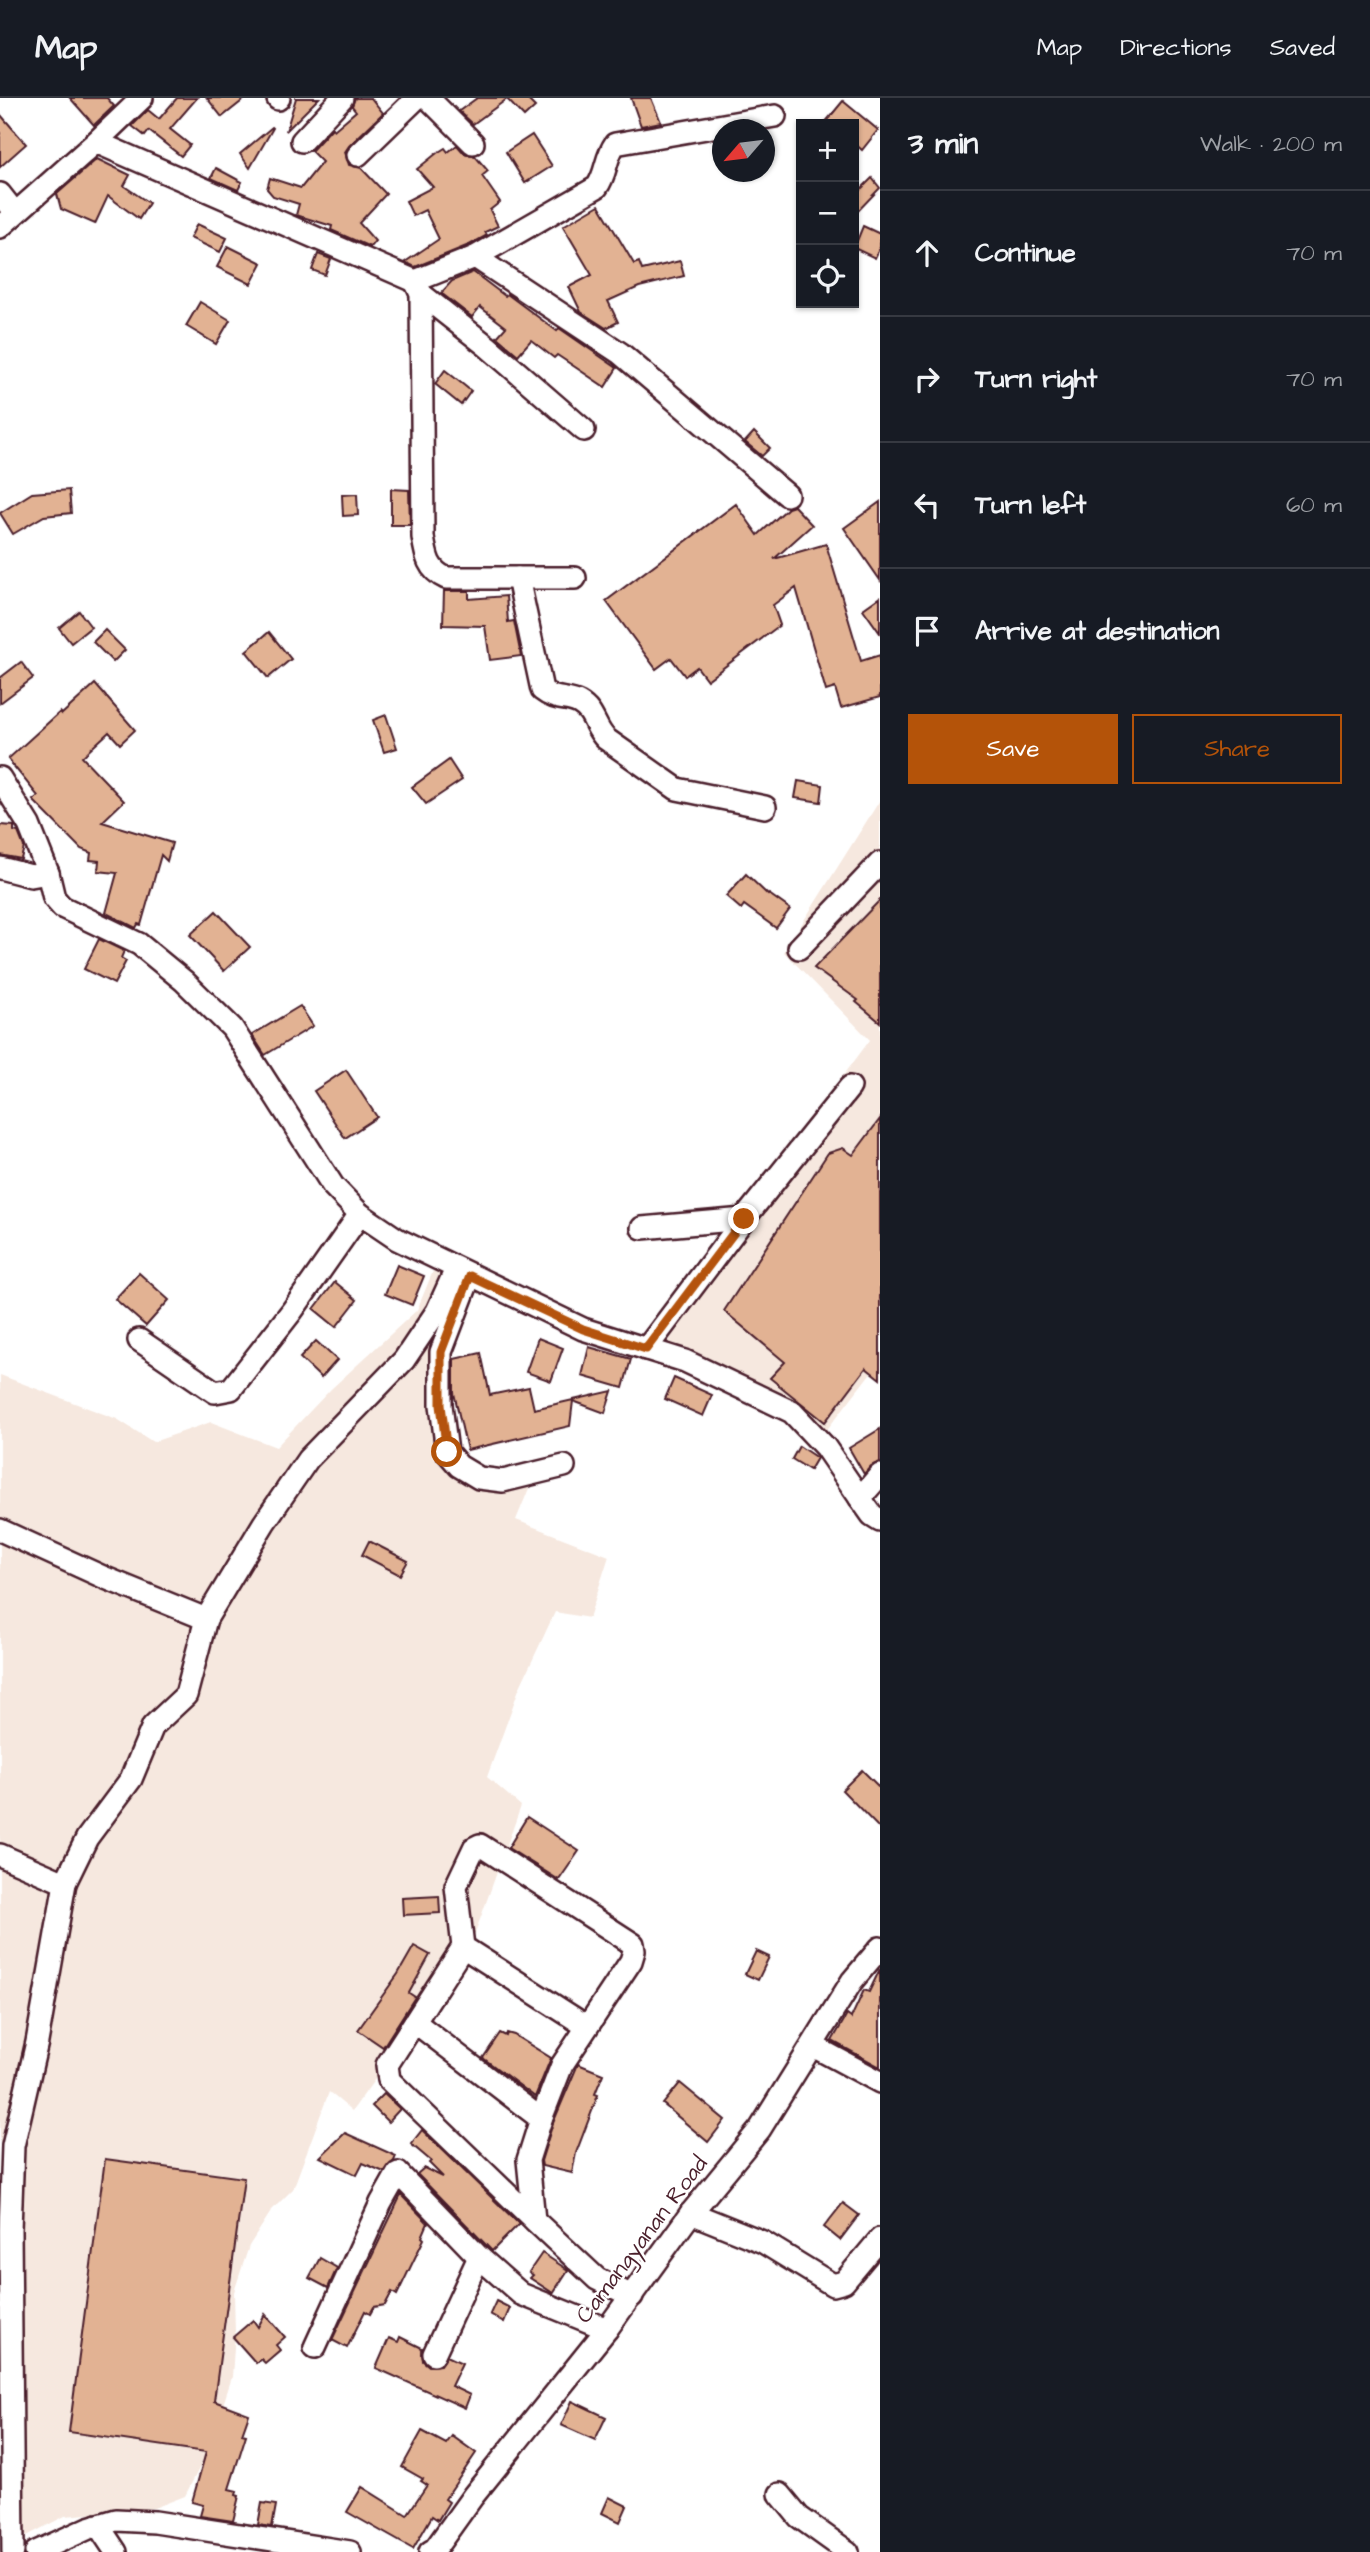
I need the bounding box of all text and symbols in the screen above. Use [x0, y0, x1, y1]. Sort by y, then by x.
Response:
text: Map [35, 25, 97, 71]
text: Map [1037, 31, 1082, 65]
text: Directions [1120, 31, 1232, 65]
text: Saved [1270, 31, 1335, 65]
north arrow [712, 119, 775, 182]
map controls [796, 119, 859, 308]
button: + [796, 119, 859, 182]
text: 3 min [908, 123, 978, 165]
text: Walk · 200 m [1200, 128, 1342, 160]
button: − [796, 182, 859, 245]
icon: ahead [908, 234, 946, 272]
text: Continue [975, 235, 1076, 271]
text: 70 m [1286, 237, 1342, 269]
button: locate [796, 245, 859, 308]
icon: right [908, 360, 946, 398]
text: Turn right [975, 361, 1097, 397]
text: 70 m [1286, 363, 1342, 395]
icon: left [908, 486, 946, 524]
text: Turn left [975, 487, 1086, 523]
text: 60 m [1286, 489, 1342, 521]
icon: arrive [908, 612, 946, 650]
text: Arrive at destination [975, 613, 1220, 649]
button: Save [908, 714, 1118, 784]
button: Share [1132, 714, 1342, 784]
route end [728, 1203, 759, 1234]
route start [431, 1436, 462, 1467]
street label: Camangyanan Road [568, 2149, 716, 2331]

